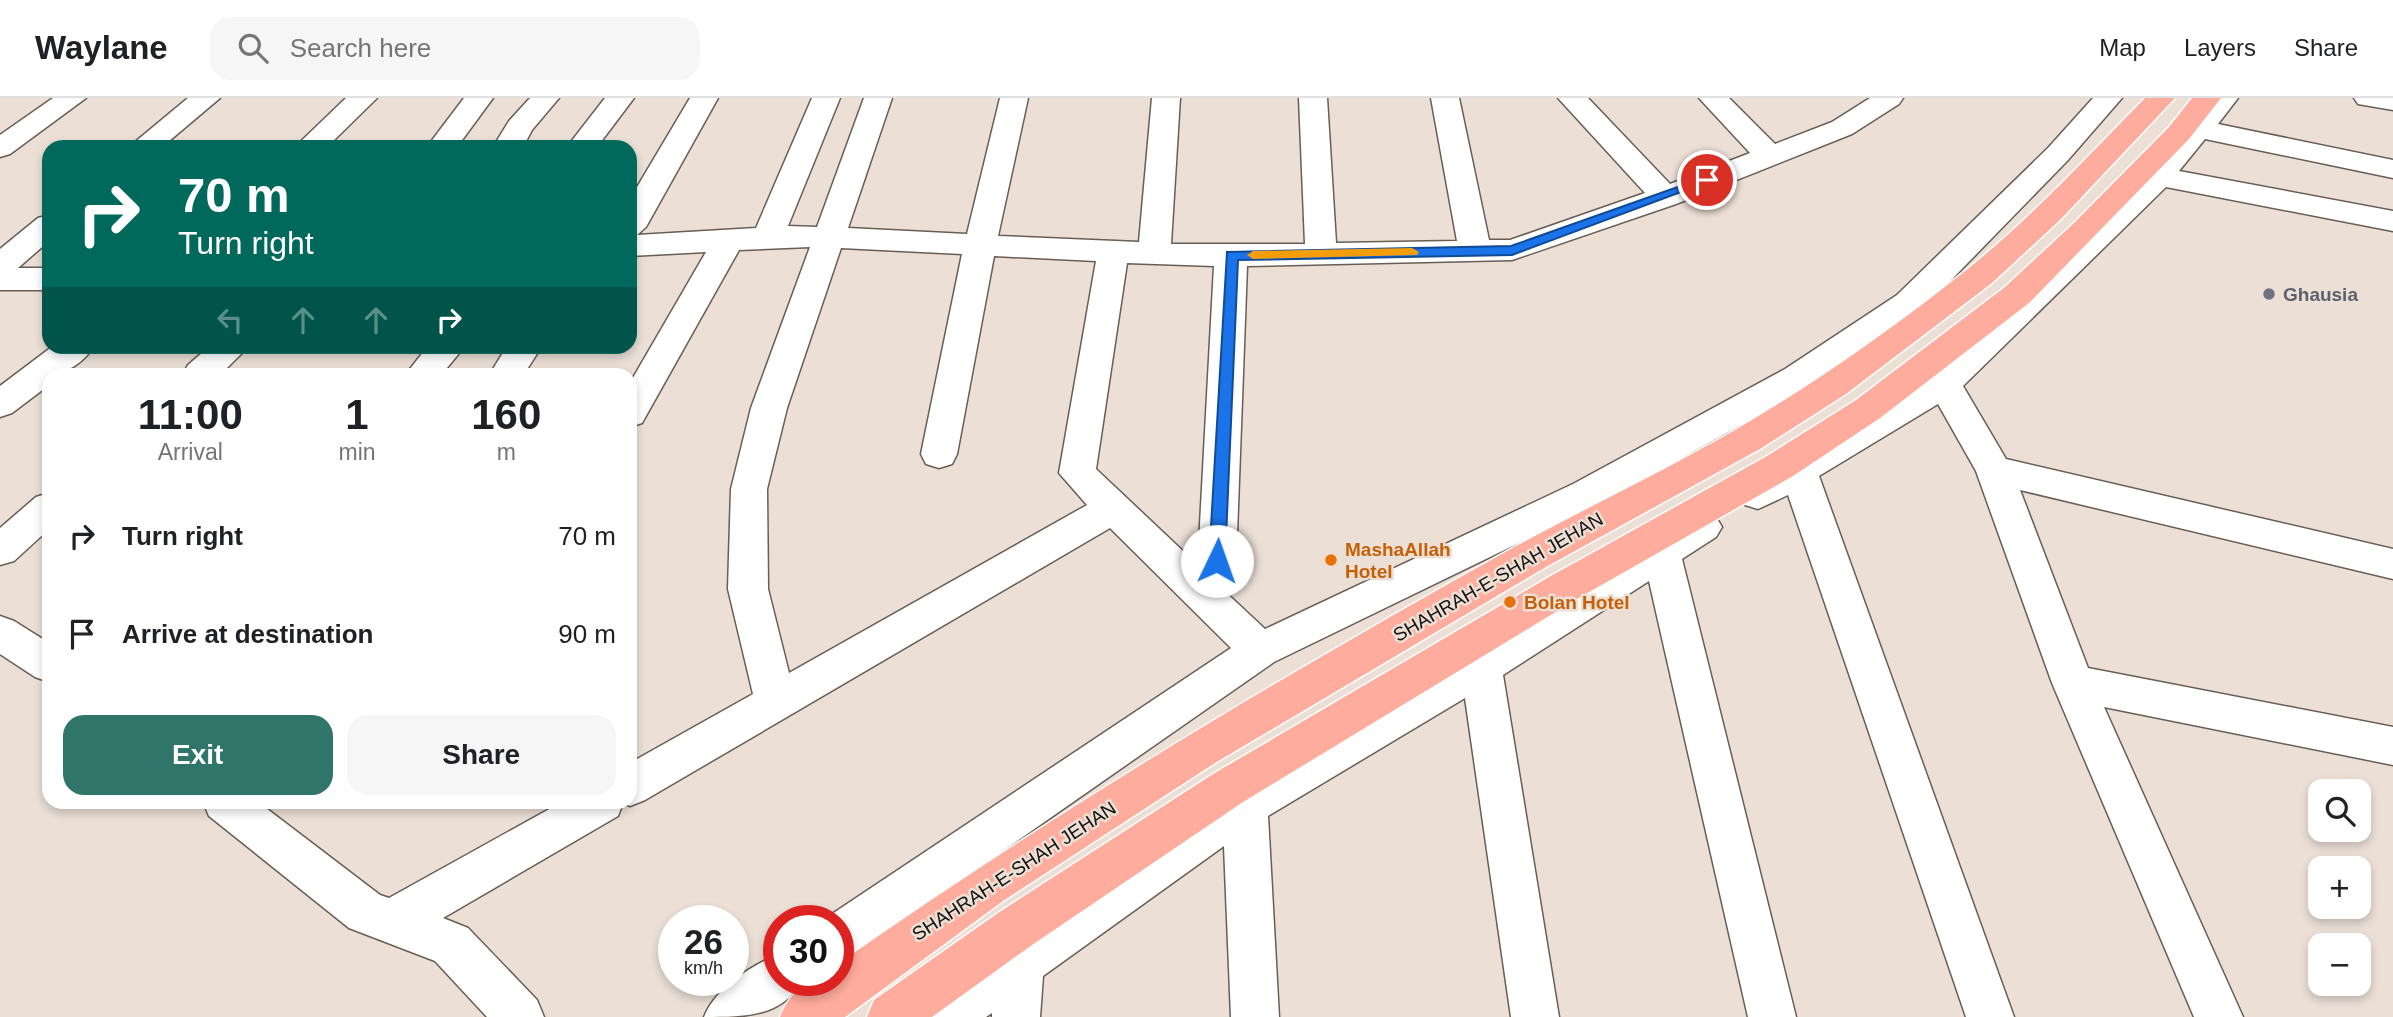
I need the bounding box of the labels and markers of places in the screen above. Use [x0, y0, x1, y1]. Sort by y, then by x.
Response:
pin [1677, 150, 1737, 210]
place label: Ghausia [2283, 284, 2358, 305]
marker: Ghausia [2261, 286, 2277, 302]
place label: MashaAllah Hotel [1345, 539, 1451, 582]
marker: MashaAllah Hotel [1323, 552, 1339, 568]
place label: Bolan Hotel [1524, 592, 1630, 613]
marker: Bolan Hotel [1502, 594, 1518, 610]

